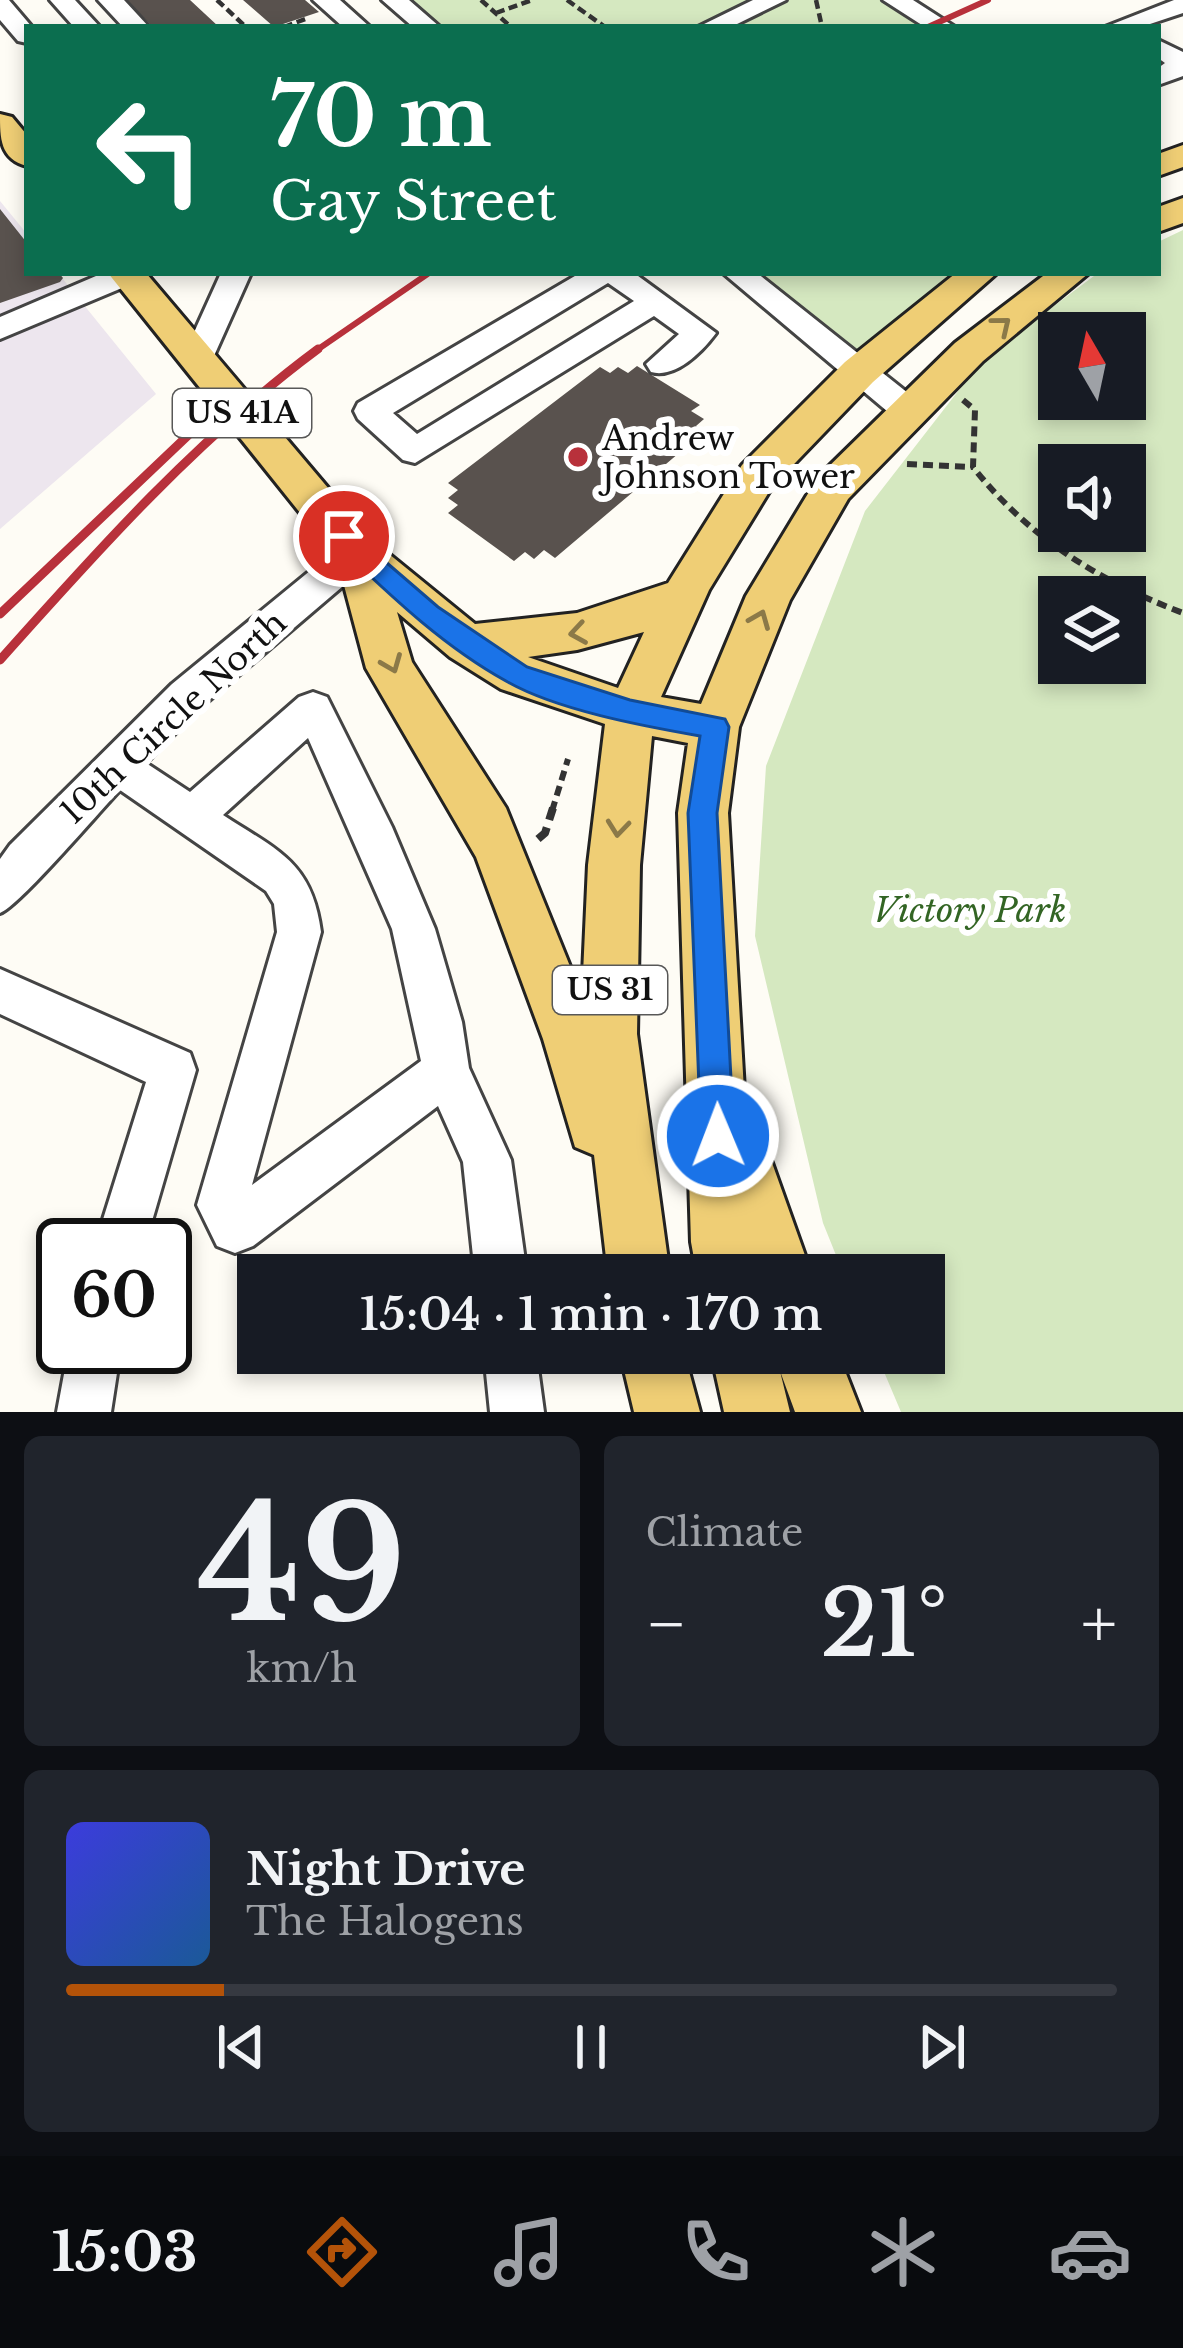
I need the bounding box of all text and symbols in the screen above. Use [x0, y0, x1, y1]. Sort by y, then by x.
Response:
text: 70 m [270, 65, 492, 169]
icon: left [72, 72, 228, 228]
text: Gay Street [270, 168, 557, 235]
north arrow [1038, 312, 1146, 420]
map controls [1038, 312, 1146, 684]
one-way arrow [989, 318, 1011, 339]
road number: US 41A [173, 389, 311, 437]
place label: Andrew Johnson Tower [598, 418, 855, 497]
marker: Andrew Johnson Tower [565, 444, 591, 470]
button: sound [1038, 444, 1146, 552]
pin [293, 485, 395, 587]
icon: arrive [311, 503, 377, 569]
button: layers [1038, 576, 1146, 684]
street label: 10th Circle North [52, 602, 295, 833]
one-way arrow [746, 609, 770, 630]
one-way arrow [568, 619, 588, 644]
one-way arrow [378, 652, 402, 673]
one-way arrow [606, 819, 631, 838]
park label: Victory Park [874, 890, 1066, 931]
road number: US 31 [553, 966, 667, 1014]
position arrow [655, 1073, 781, 1199]
speed limit sign: 60 [36, 1218, 192, 1374]
text: 15:04 · 1 min · 170 m [360, 1286, 822, 1342]
text: 49 [197, 1469, 406, 1662]
text: Climate [646, 1508, 803, 1557]
text: 21° [820, 1569, 948, 1680]
text: − [646, 1583, 687, 1665]
text: + [1081, 1583, 1117, 1665]
text: km/h [246, 1644, 357, 1693]
text: Night Drive [246, 1841, 526, 1897]
text: The Halogens [246, 1897, 524, 1946]
icon: previous [208, 2014, 274, 2080]
icon: pause [558, 2014, 624, 2080]
icon: next [909, 2014, 975, 2080]
icon: directions [300, 2210, 384, 2294]
icon: music [487, 2210, 571, 2294]
icon: phone [674, 2210, 758, 2294]
icon: climate [861, 2210, 945, 2294]
icon: car [1048, 2210, 1132, 2294]
text: 15:03 [51, 2219, 198, 2286]

